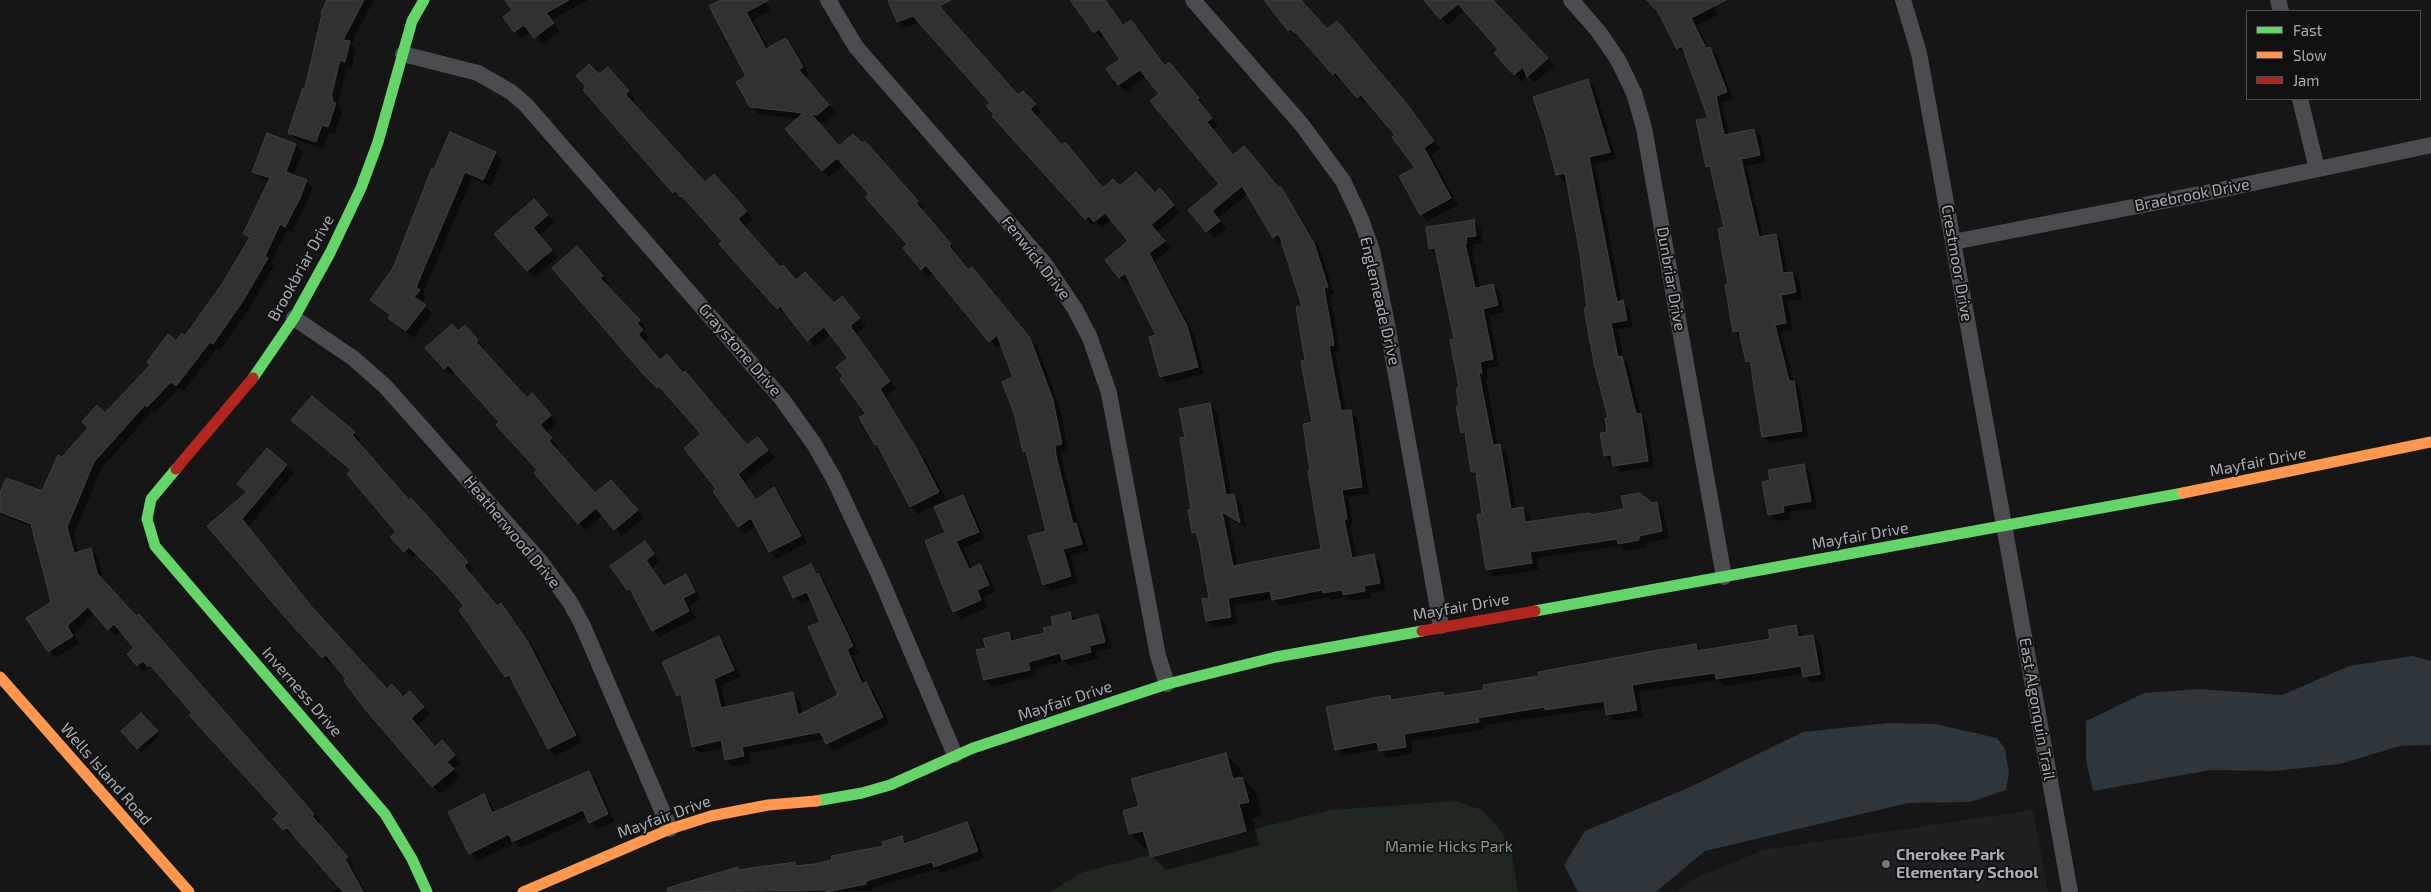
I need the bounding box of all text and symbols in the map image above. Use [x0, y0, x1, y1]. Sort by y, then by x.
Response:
legend [2246, 10, 2421, 100]
text: Fast [2293, 21, 2322, 39]
text: Slow [2293, 46, 2327, 64]
text: Jam [2293, 71, 2319, 89]
street label: Braebrook Drive [2133, 174, 2251, 216]
street label: Crestmoor Drive [1937, 203, 1977, 323]
street label: Brookbriar Drive [264, 211, 338, 325]
street label: Fenwick Drive [997, 212, 1075, 304]
street label: Dunbriar Drive [1652, 225, 1690, 333]
street label: Englemeade Drive [1356, 235, 1404, 367]
street label: Graystone Drive [695, 300, 785, 400]
street label: Mayfair Drive [2208, 443, 2308, 481]
street label: Heatherwood Drive [459, 472, 565, 592]
street label: Mayfair Drive [1810, 518, 1910, 554]
street label: Mayfair Drive [1411, 589, 1511, 625]
street label: East Algonquin Trail [2015, 636, 2059, 782]
street label: Inverness Drive [258, 643, 346, 741]
street label: Mayfair Drive [1015, 677, 1115, 725]
street label: Wells Island Road [56, 719, 156, 829]
street label: Mayfair Drive [615, 791, 713, 843]
park label: Mamie Hicks Park [1385, 837, 1513, 857]
place label: Cherokee Park Elementary School [1896, 845, 2039, 883]
marker: Cherokee Park Elementary School [1880, 858, 1892, 870]

